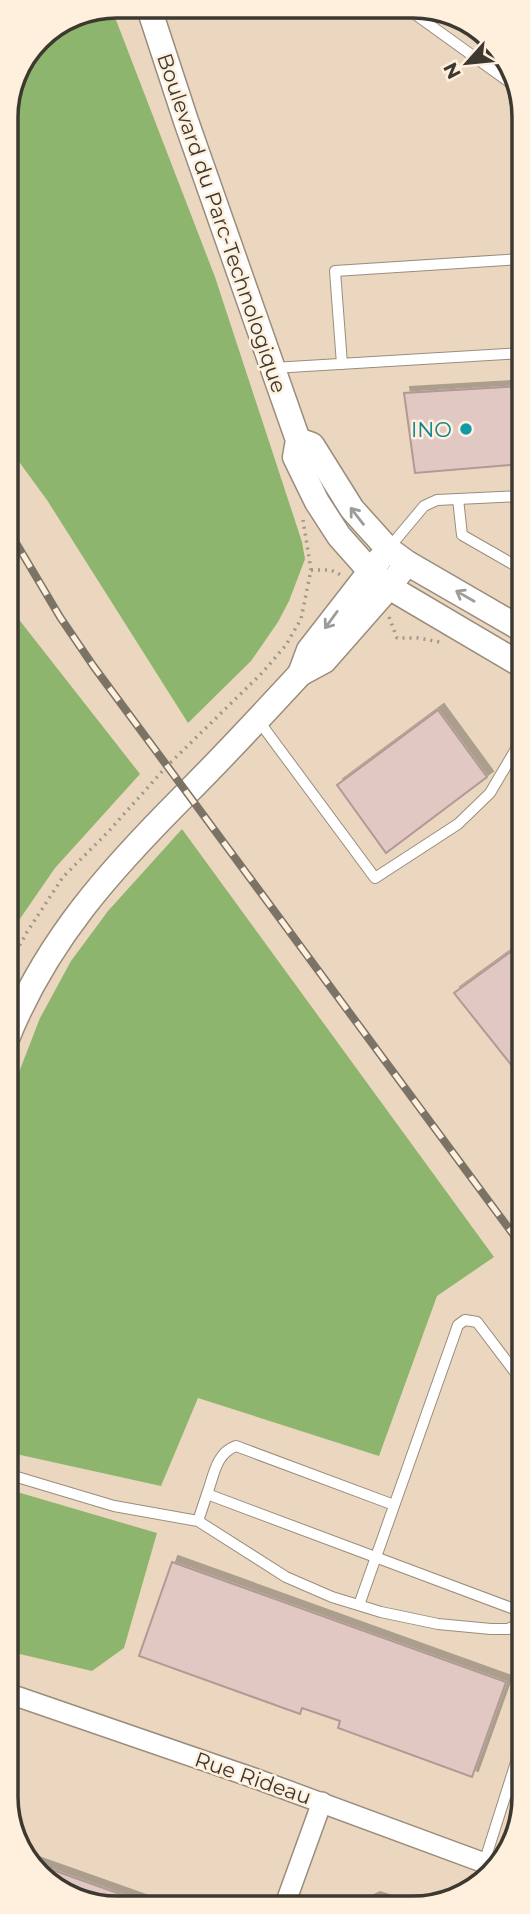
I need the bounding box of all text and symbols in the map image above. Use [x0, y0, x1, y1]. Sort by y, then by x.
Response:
north arrow [432, 28, 502, 98]
street label: Boulevard du Parc-Technologique [152, 50, 292, 396]
text: N [439, 58, 466, 83]
place label: INO [411, 417, 452, 442]
marker: INO [458, 421, 474, 437]
one-way arrow [350, 507, 365, 525]
one-way arrow [455, 589, 475, 603]
one-way arrow [324, 610, 339, 629]
street label: Rue Rideau [192, 1746, 314, 1810]

